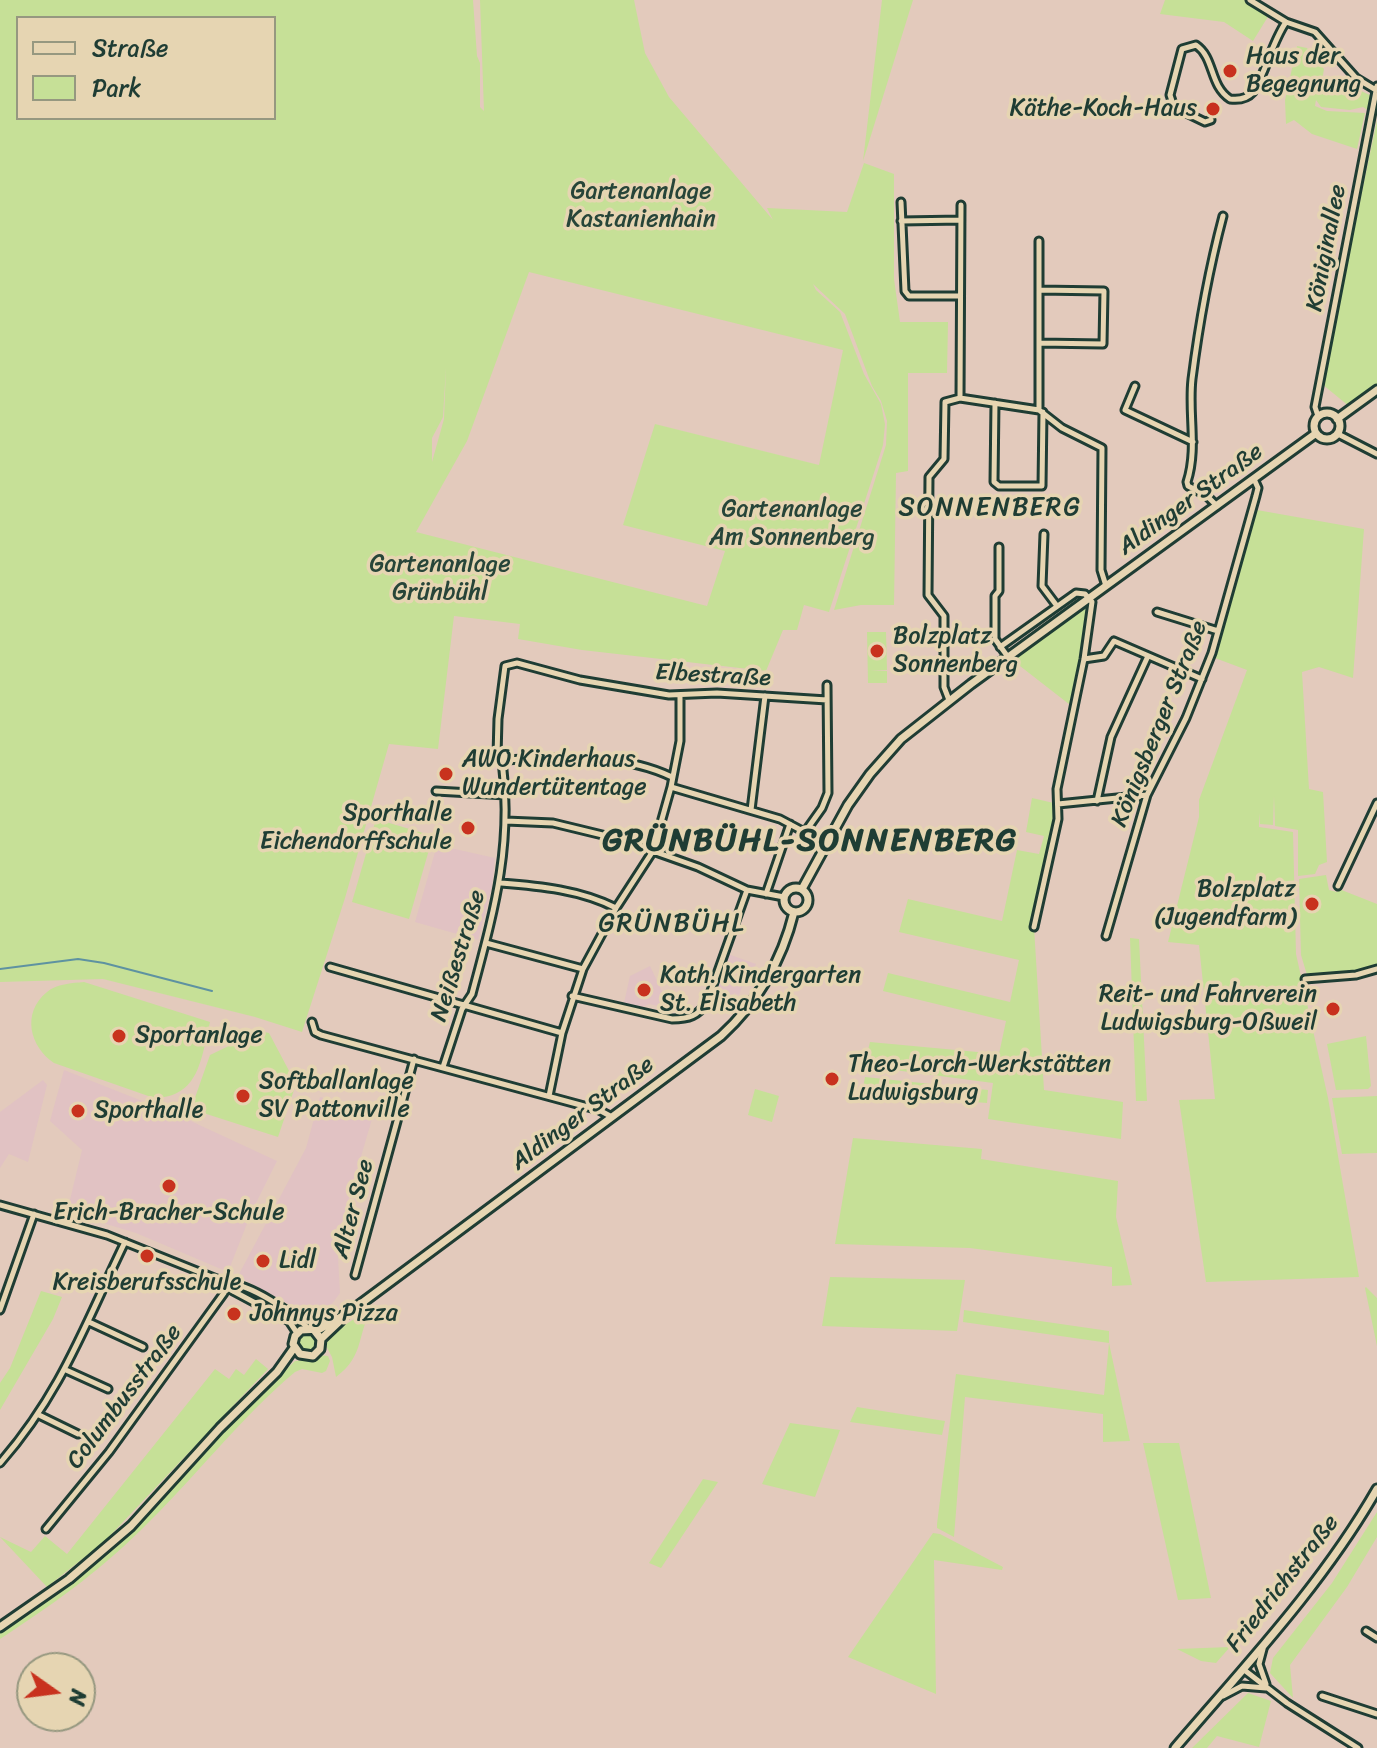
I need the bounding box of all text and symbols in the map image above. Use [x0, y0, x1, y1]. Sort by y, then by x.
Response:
legend [16, 16, 276, 120]
text: Straße [92, 27, 168, 69]
place label: Haus der Begegnung [1246, 43, 1361, 99]
marker: Haus der Begegnung [1221, 62, 1239, 80]
text: Park [92, 67, 141, 109]
place label: Käthe-Koch-Haus [1010, 95, 1197, 123]
marker: Käthe-Koch-Haus [1204, 100, 1222, 118]
park label: Gartenanlage Kastanienhain [566, 178, 716, 234]
street label: Königinallee [1301, 182, 1353, 314]
street label: Aldinger Straße [1113, 438, 1269, 562]
district label: SONNENBERG [898, 492, 1082, 524]
park label: Gartenanlage Am Sonnenberg [709, 496, 875, 552]
park label: Gartenanlage Grünbühl [369, 551, 511, 607]
street label: Königsberger Straße [1105, 617, 1215, 831]
place label: Bolzplatz Sonnenberg [893, 623, 1018, 679]
marker: Bolzplatz Sonnenberg [868, 642, 886, 660]
street label: Elbestraße [654, 659, 772, 693]
place label: AWO Kinderhaus Wundertütentage [462, 746, 647, 802]
marker: AWO Kinderhaus Wundertütentage [437, 765, 455, 783]
place label: Sporthalle Eichendorffschule [260, 800, 452, 856]
marker: Sporthalle Eichendorffschule [459, 819, 477, 837]
district label: GRÜNBÜHL-SONNENBERG [601, 823, 1019, 861]
place label: Bolzplatz (Jugendfarm) [1154, 876, 1296, 932]
street label: Neißestraße [425, 887, 493, 1025]
marker: Bolzplatz (Jugendfarm) [1303, 895, 1321, 913]
district label: GRÜNBÜHL [598, 908, 746, 940]
place label: Kath. Kindergarten St. Elisabeth [660, 962, 861, 1018]
marker: Kath. Kindergarten St. Elisabeth [635, 981, 653, 999]
place label: Reit- und Fahrverein Ludwigsburg-Oßweil [1099, 981, 1317, 1037]
marker: Reit- und Fahrverein Ludwigsburg-Oßweil [1324, 1000, 1342, 1018]
place label: Sportanlage [135, 1022, 263, 1050]
marker: Sportanlage [110, 1027, 128, 1045]
street label: Aldinger Straße [506, 1051, 660, 1177]
place label: Theo-Lorch-Werkstätten Ludwigsburg [848, 1051, 1111, 1107]
place label: Softballanlage SV Pattonville [259, 1068, 414, 1124]
marker: Theo-Lorch-Werkstätten Ludwigsburg [823, 1070, 841, 1088]
marker: Softballanlage SV Pattonville [234, 1087, 252, 1105]
place label: Sporthalle [94, 1097, 203, 1125]
marker: Sporthalle [69, 1102, 87, 1120]
street label: Alter See [327, 1156, 381, 1262]
marker: Erich-Bracher-Schule [160, 1177, 178, 1195]
place label: Erich-Bracher-Schule [53, 1199, 285, 1227]
marker: Kreisberufsschule [138, 1247, 156, 1265]
place label: Lidl [279, 1247, 316, 1275]
marker: Lidl [254, 1252, 272, 1270]
place label: Kreisberufsschule [53, 1269, 241, 1297]
place label: Johnnys Pizza [250, 1300, 398, 1328]
marker: Johnnys Pizza [225, 1305, 243, 1323]
street label: Columbusstraße [61, 1319, 189, 1475]
street label: Friedrichstraße [1220, 1509, 1346, 1659]
north arrow [16, 1652, 96, 1732]
text: N [57, 1685, 99, 1710]

